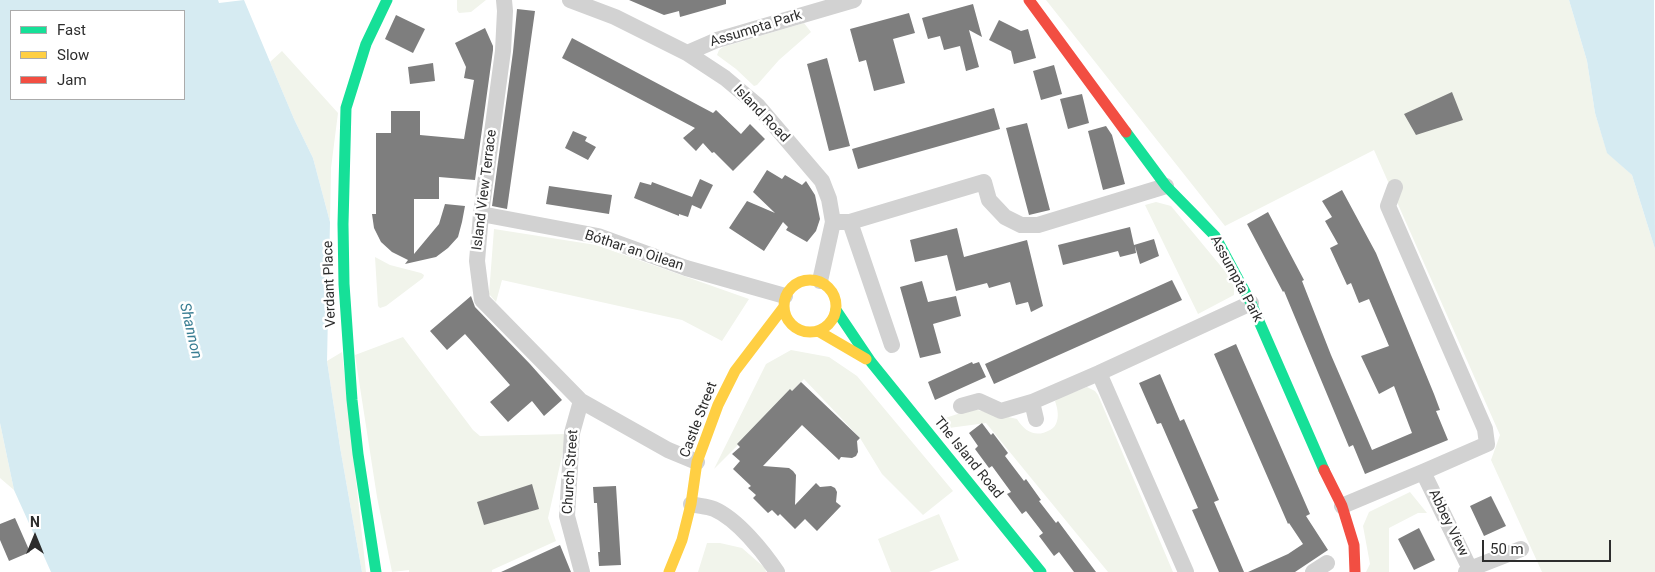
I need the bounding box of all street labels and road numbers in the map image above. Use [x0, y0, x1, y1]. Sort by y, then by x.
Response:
street label: Assumpta Park [708, 7, 804, 51]
street label: Island Road [730, 82, 792, 146]
street label: Island View Terrace [469, 129, 501, 251]
street label: Bóthar an Oilean [582, 227, 686, 275]
street label: Assumpta Park [1206, 233, 1266, 325]
street label: Verdant Place [320, 240, 340, 328]
street label: Castle Street [677, 380, 721, 460]
street label: The Island Road [930, 414, 1006, 502]
street label: Church Street [560, 429, 582, 515]
street label: Abbey View [1425, 487, 1471, 559]

